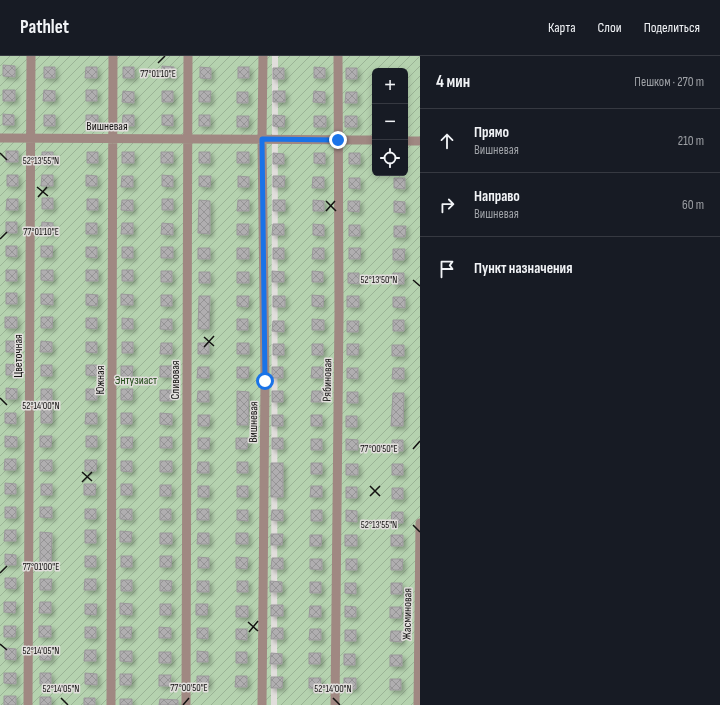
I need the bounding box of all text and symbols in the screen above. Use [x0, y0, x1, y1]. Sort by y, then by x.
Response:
text: Pathlet [20, 16, 69, 39]
text: Карта [548, 19, 576, 36]
text: Слои [598, 19, 622, 36]
text: Поделиться [644, 19, 700, 36]
text: 77°01'10"E [140, 68, 176, 80]
map controls [372, 68, 408, 176]
button: + [372, 68, 408, 104]
text: 4 мин [436, 72, 470, 92]
text: Пешком · 270 m [634, 74, 704, 90]
button: − [372, 104, 408, 140]
street label: Вишневая [86, 119, 128, 134]
text: Прямо [474, 123, 509, 142]
icon: ahead [436, 130, 458, 152]
route end [329, 131, 347, 149]
text: 210 m [678, 133, 704, 149]
button: locate [372, 140, 408, 176]
text: Вишневая [474, 142, 519, 158]
text: 52°13'55"N [23, 155, 59, 167]
text: Направо [474, 187, 520, 206]
icon: right [436, 194, 458, 216]
text: 60 m [682, 197, 704, 213]
text: Вишневая [474, 206, 519, 222]
text: 77°01'10"E [23, 226, 59, 238]
icon: arrive [436, 258, 458, 280]
text: Пункт назначения [474, 259, 572, 278]
text: 52°13'50"N [361, 274, 397, 286]
street label: Цветочная [11, 334, 26, 378]
street label: Рябиновая [320, 358, 335, 402]
street label: Сливовая [168, 360, 183, 400]
street label: Южная [93, 365, 108, 394]
route start [256, 372, 274, 390]
park label: Энтузиаст [115, 373, 157, 388]
text: 52°14'00"N [22, 400, 60, 412]
street label: Вишневая [246, 401, 261, 443]
text: 77°00'50"E [360, 443, 398, 455]
text: 52°13'55"N [361, 519, 397, 531]
text: 77°01'00"E [23, 561, 59, 573]
street label: Жасминовая [400, 588, 415, 640]
text: 52°14'05"N [23, 645, 59, 657]
text: 77°00'50"E [170, 682, 208, 694]
text: 52°14'05"N [43, 683, 79, 695]
text: 52°14'00"N [314, 683, 352, 695]

